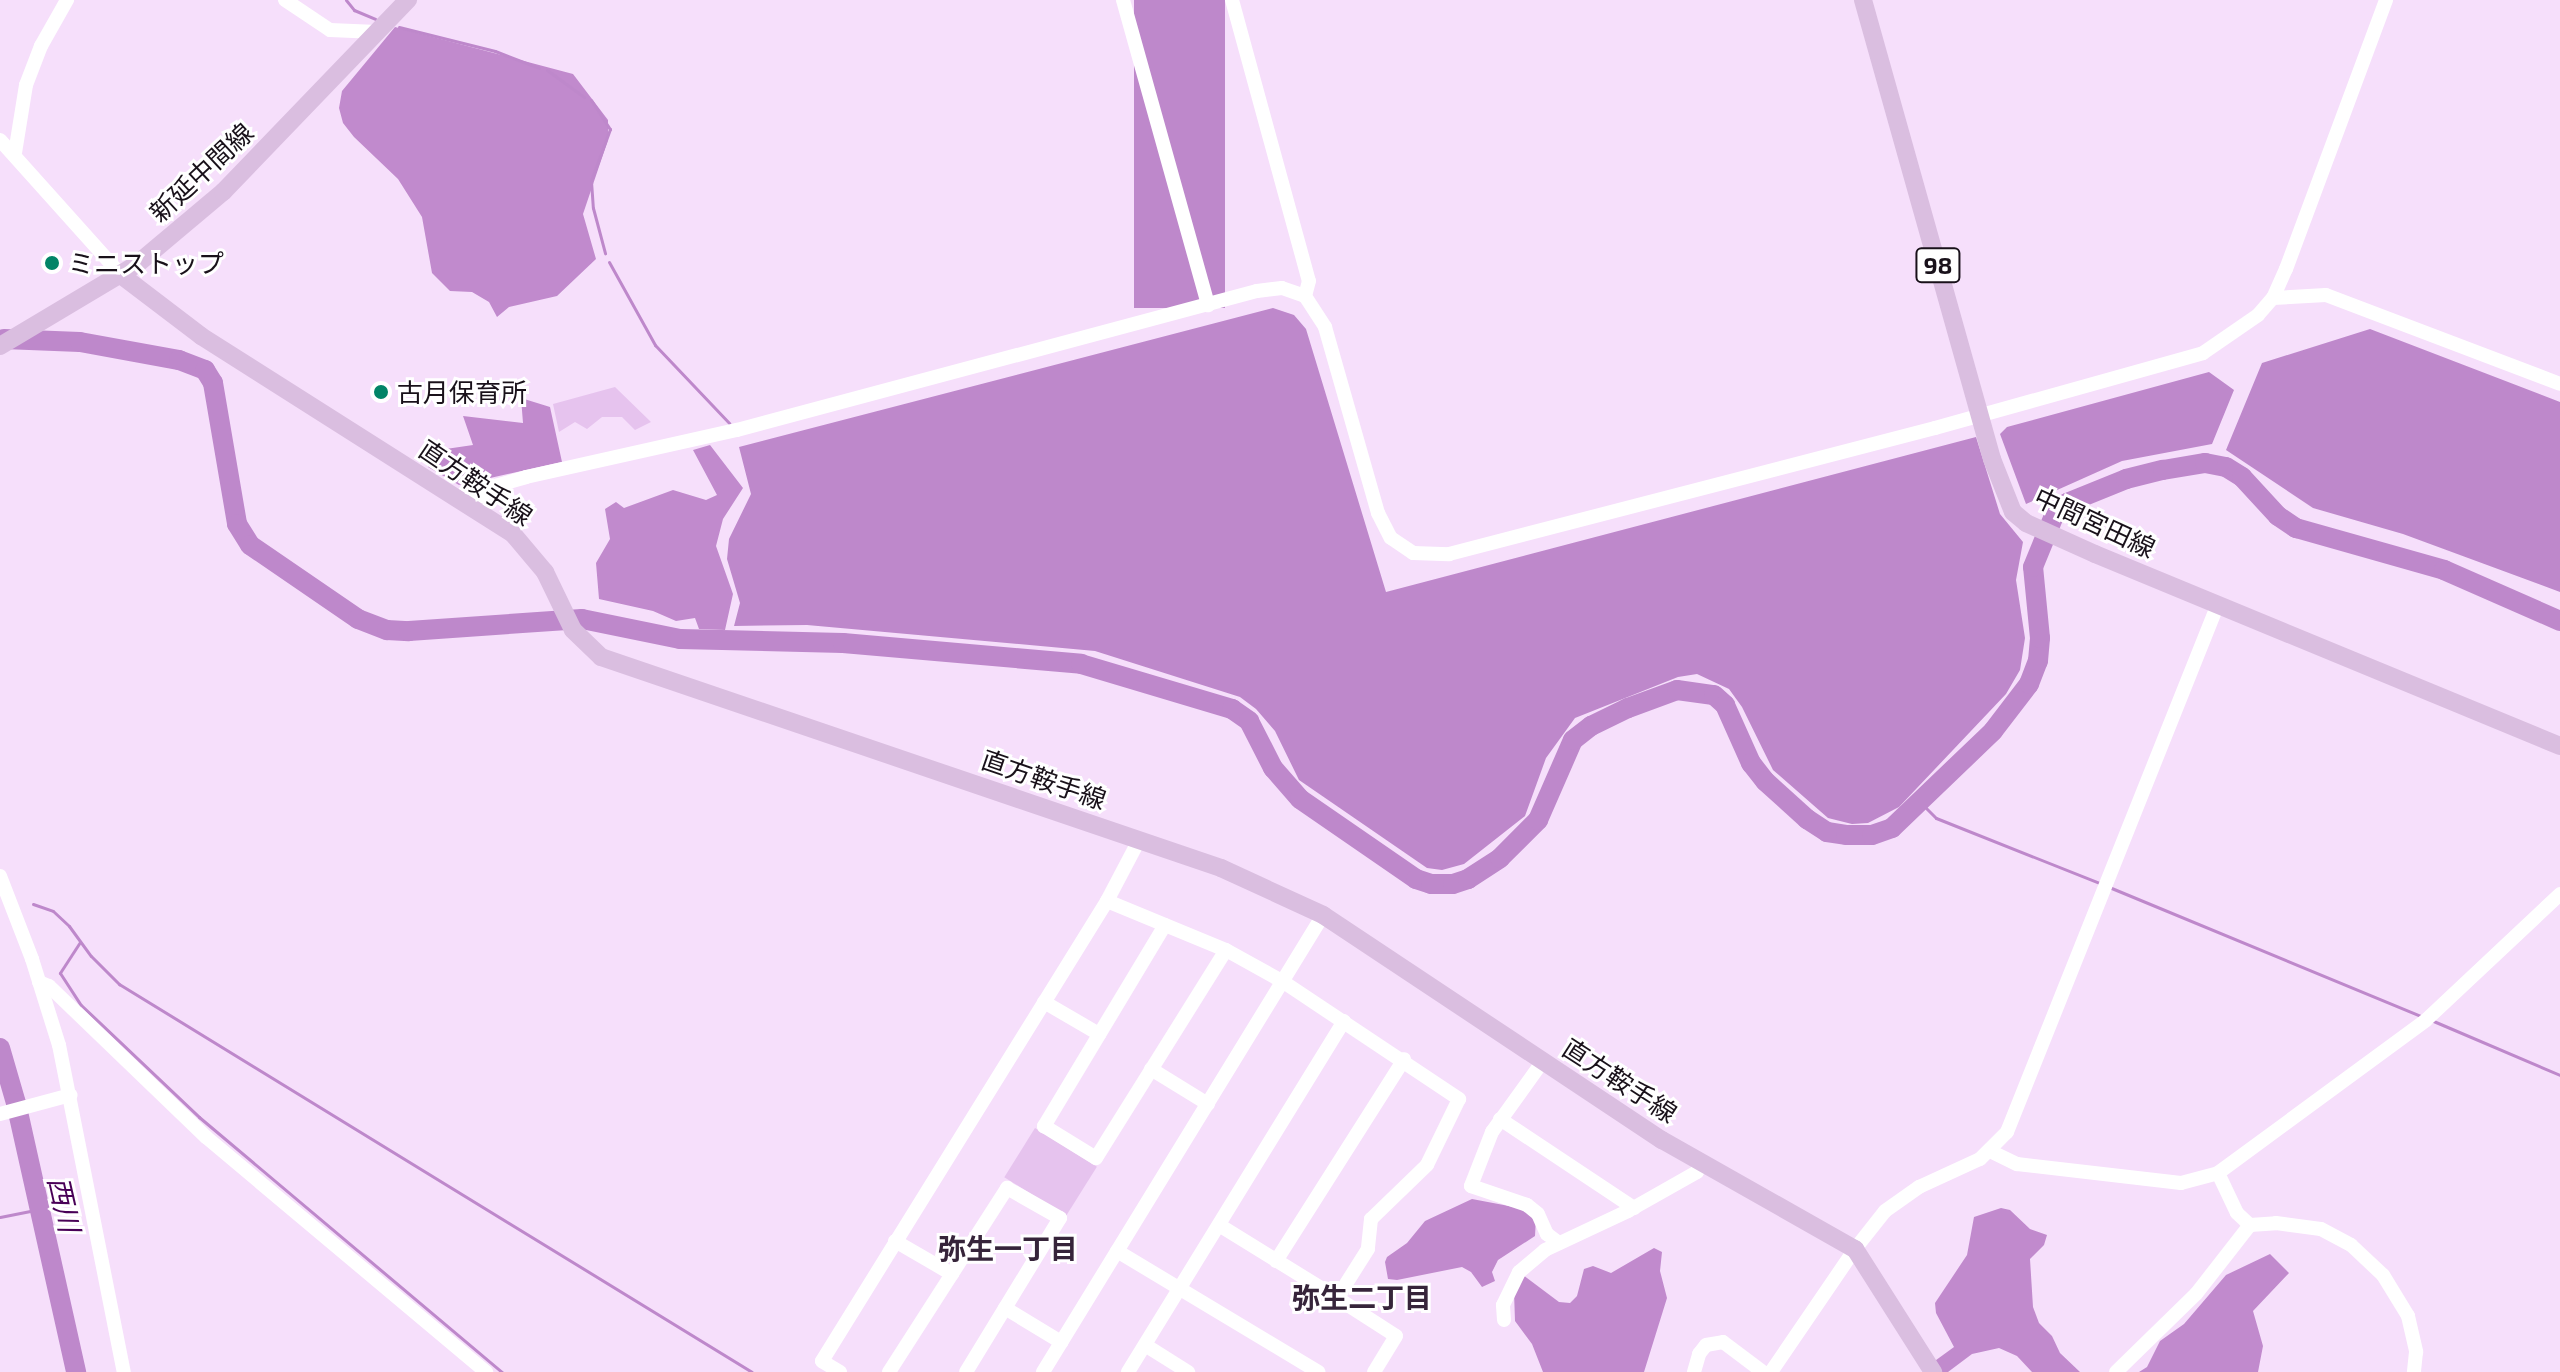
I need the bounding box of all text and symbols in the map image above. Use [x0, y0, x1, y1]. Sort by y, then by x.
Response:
street label: 新延中間線 [143, 116, 259, 228]
road number: 98 [1914, 245, 1962, 285]
place label: ミニストップ [68, 247, 224, 279]
marker: ミニストップ [43, 254, 61, 272]
place label: 古月保育所 [397, 376, 527, 408]
marker: 古月保育所 [372, 383, 390, 401]
street label: 直方鞍手線 [413, 433, 539, 531]
street label: 中間宮田線 [2029, 480, 2161, 564]
street label: 直方鞍手線 [977, 743, 1111, 815]
street label: 直方鞍手線 [1557, 1032, 1683, 1128]
water label: 西川 [42, 1173, 88, 1235]
district label: 弥生一丁目 [938, 1231, 1078, 1265]
district label: 弥生二丁目 [1292, 1280, 1432, 1314]

